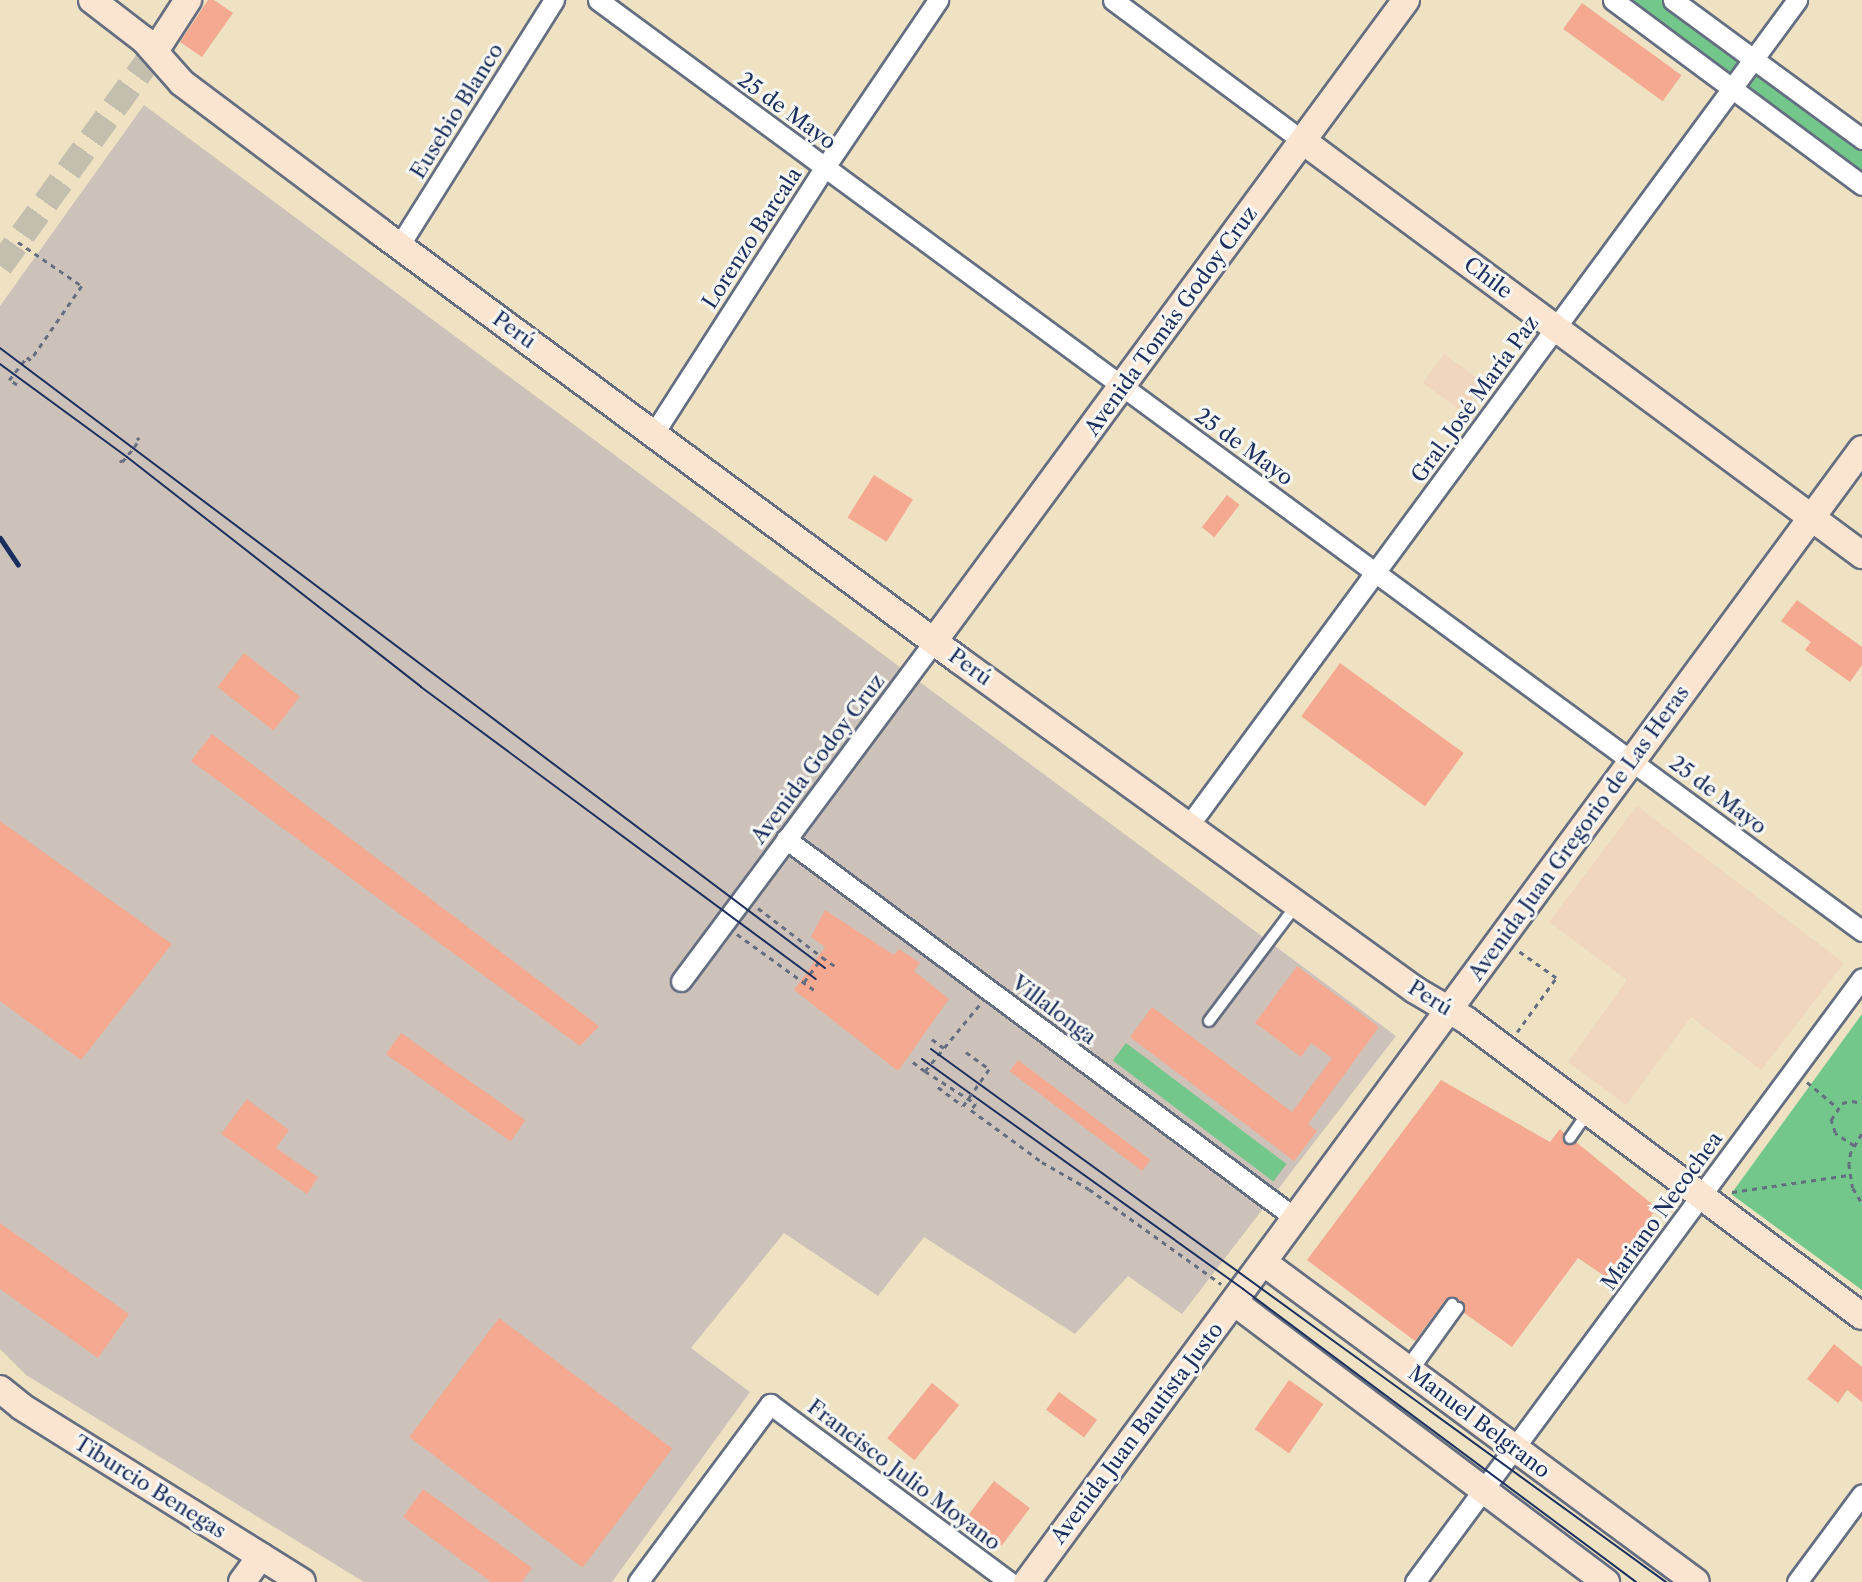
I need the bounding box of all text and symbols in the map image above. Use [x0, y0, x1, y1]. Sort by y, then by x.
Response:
street label: Eusebio Blanco [405, 39, 509, 183]
street label: 25 de Mayo [733, 67, 841, 155]
street label: Lorenzo Barcala [697, 163, 807, 313]
street label: Avenida Tomás Godoy Cruz [1079, 201, 1263, 441]
street label: Chile [1459, 252, 1517, 304]
street label: Perú [488, 306, 540, 354]
street label: Gral. José María Paz [1406, 311, 1544, 487]
street label: 25 de Mayo [1190, 403, 1298, 491]
street label: Perú [944, 643, 996, 691]
street label: Avenida Godoy Cruz [746, 669, 890, 849]
street label: Avenida Juan Gregorio de Las Heras [1463, 681, 1695, 985]
street label: 25 de Mayo [1665, 750, 1771, 840]
street label: Villalonga [1007, 970, 1101, 1050]
street label: Perú [1404, 975, 1456, 1021]
street label: Mariano Necochea [1596, 1127, 1728, 1295]
street label: Avenida Juan Bautista Justo [1045, 1317, 1229, 1549]
street label: Manuel Belgrano [1403, 1360, 1555, 1484]
street label: Francisco Julio Moyano [803, 1394, 1005, 1556]
street label: Tiburcio Benegas [69, 1430, 231, 1544]

